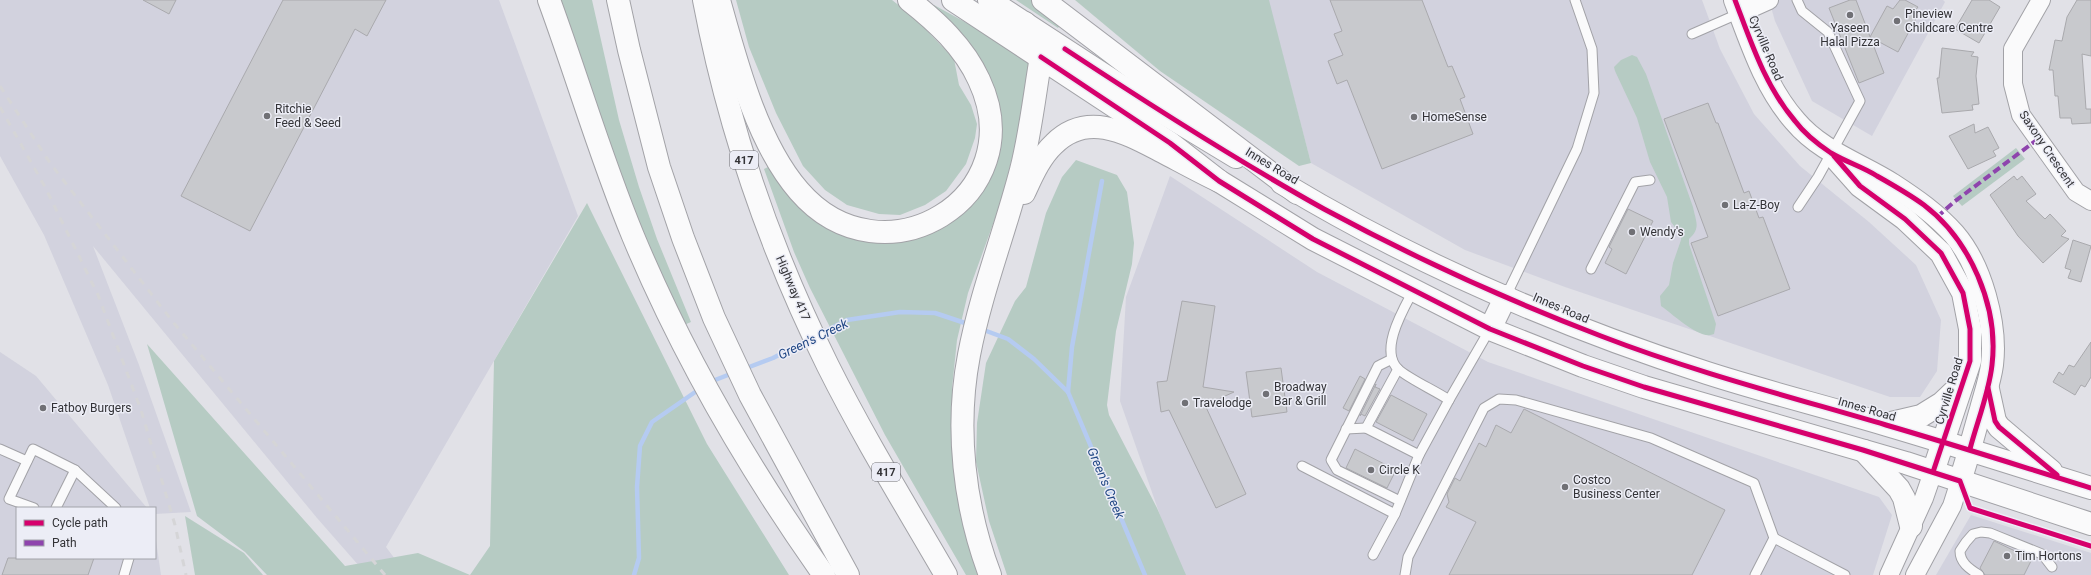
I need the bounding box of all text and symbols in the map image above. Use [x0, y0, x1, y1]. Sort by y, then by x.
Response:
place label: Pineview Childcare Centre [1905, 7, 1993, 35]
marker: Yaseen Halal Pizza [1845, 10, 1855, 20]
street label: Cyrville Road [1746, 13, 1786, 83]
marker: Pineview Childcare Centre [1892, 16, 1902, 26]
place label: Yaseen Halal Pizza [1820, 21, 1880, 49]
place label: Ritchie Feed & Seed [275, 102, 341, 130]
street label: Saxony Crescent [2016, 108, 2078, 190]
place label: HomeSense [1422, 110, 1487, 124]
marker: Ritchie Feed & Seed [262, 111, 272, 121]
marker: HomeSense [1409, 112, 1419, 122]
street label: Innes Road [1243, 145, 1301, 187]
road number: 417 [730, 151, 758, 169]
place label: La-Z-Boy [1733, 198, 1780, 212]
marker: La-Z-Boy [1720, 200, 1730, 210]
place label: Wendy's [1640, 225, 1684, 239]
marker: Wendy's [1627, 227, 1637, 237]
street label: Highway 417 [773, 253, 813, 323]
street label: Innes Road [1531, 290, 1591, 326]
water label: Green's Creek [776, 315, 851, 362]
street label: Cyrville Road [1932, 356, 1966, 426]
place label: Broadway Bar & Grill [1274, 380, 1327, 408]
marker: Broadway Bar & Grill [1261, 389, 1271, 399]
street label: Innes Road [1836, 394, 1898, 424]
place label: Travelodge [1193, 396, 1252, 410]
marker: Travelodge [1180, 398, 1190, 408]
place label: Fatboy Burgers [51, 401, 131, 415]
marker: Fatboy Burgers [38, 403, 48, 413]
water label: Green's Creek [1084, 445, 1128, 521]
road number: 417 [872, 463, 900, 481]
place label: Circle K [1379, 463, 1420, 477]
marker: Circle K [1366, 465, 1376, 475]
place label: Costco Business Center [1573, 473, 1660, 501]
marker: Costco Business Center [1560, 482, 1570, 492]
legend [16, 507, 156, 559]
text: Cycle path [52, 516, 108, 530]
text: Path [52, 536, 77, 550]
place label: Tim Hortons [2015, 549, 2082, 563]
marker: Tim Hortons [2002, 551, 2012, 561]

